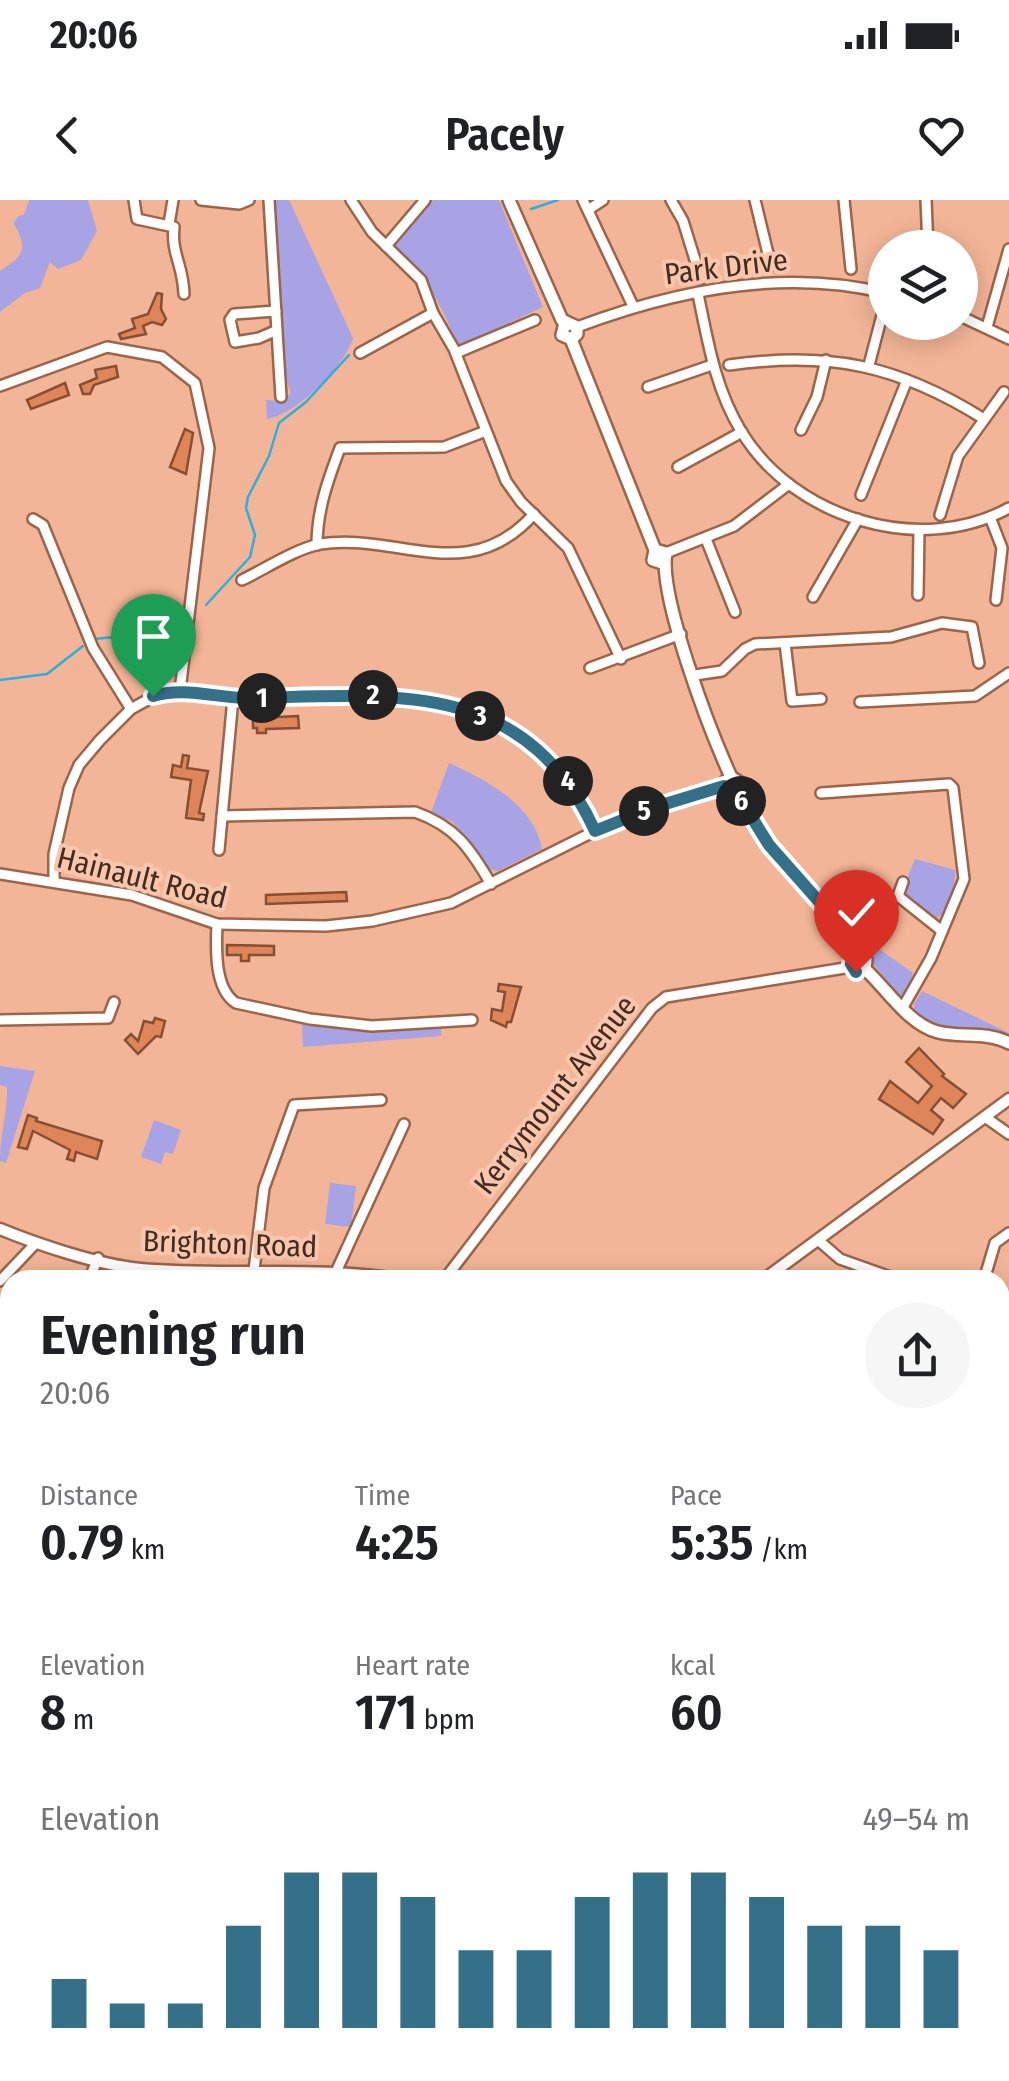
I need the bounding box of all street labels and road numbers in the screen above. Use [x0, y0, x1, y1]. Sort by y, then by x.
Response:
street label: Park Drive [662, 242, 790, 292]
street label: Hainault Road [53, 840, 231, 916]
street label: Kerrymount Avenue [466, 989, 644, 1201]
street label: Brighton Road [142, 1223, 318, 1265]

